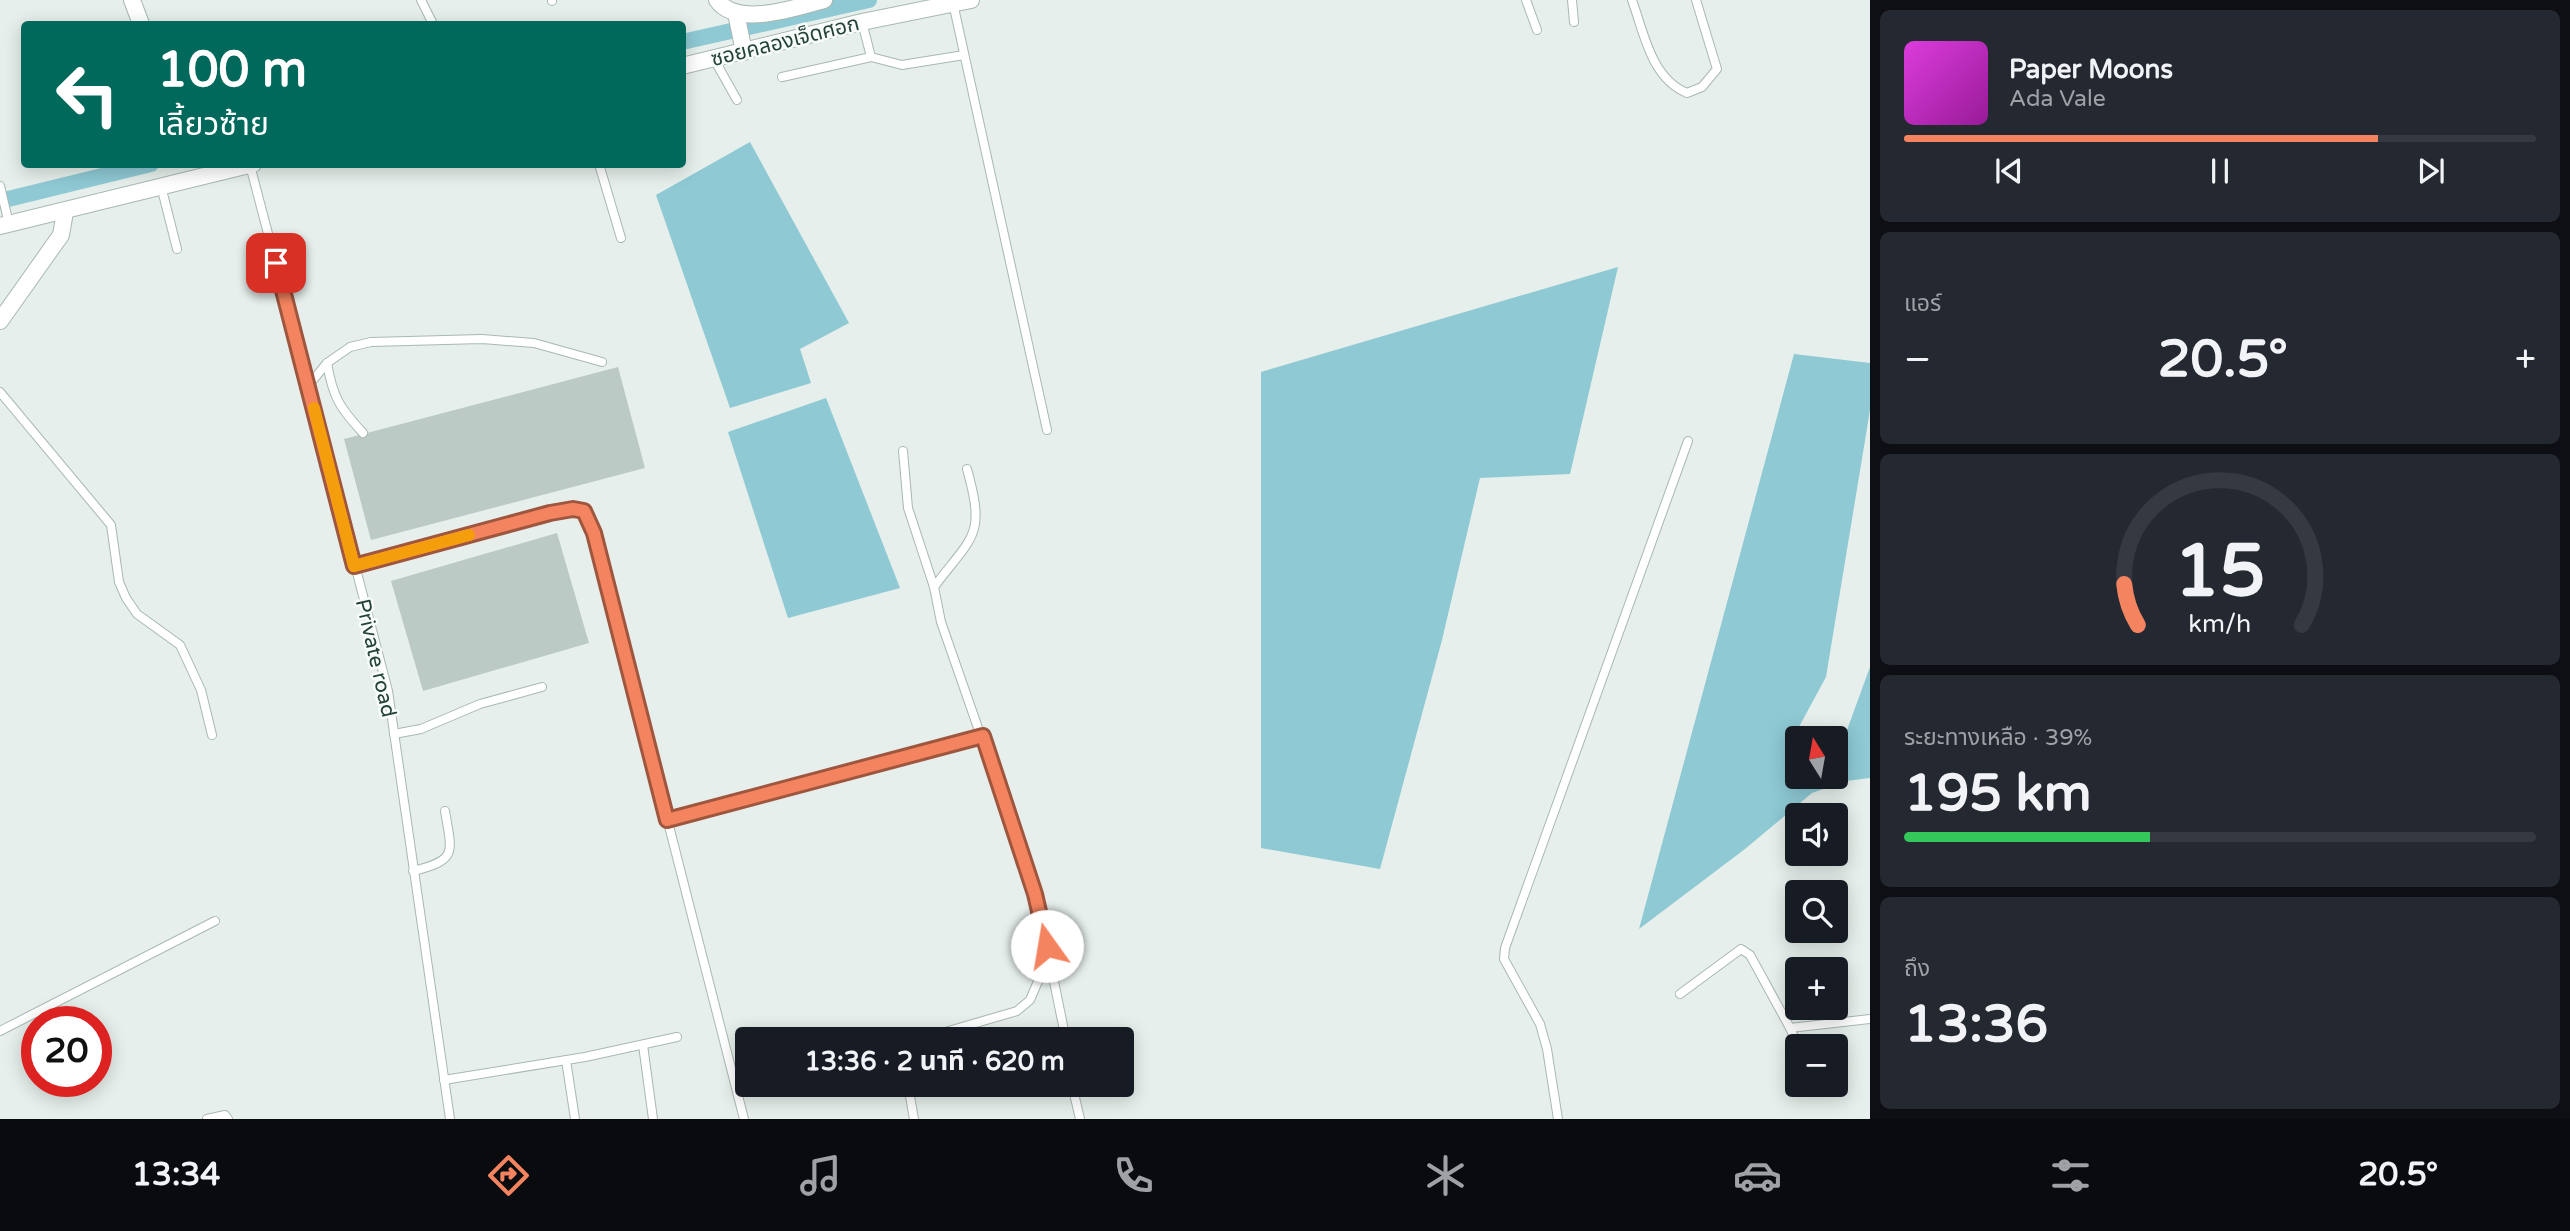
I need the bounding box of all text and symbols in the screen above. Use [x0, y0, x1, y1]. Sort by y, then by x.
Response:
street label: ซอยคลองเจ็ดศอก [708, 10, 862, 72]
text: 100 m [157, 41, 307, 100]
icon: left [42, 49, 133, 140]
text: Paper Moons [2009, 54, 2173, 85]
text: Ada Vale [2009, 85, 2106, 113]
text: เลี้ยวซ้าย [157, 106, 269, 144]
icon: previous [1990, 152, 2028, 190]
icon: pause [2201, 152, 2239, 190]
icon: next [2412, 152, 2450, 190]
pin [246, 233, 306, 293]
icon: arrive [257, 244, 295, 282]
text: แอร์ [1904, 290, 1941, 318]
text: 20.5° [2158, 328, 2288, 391]
text: − [1904, 337, 1931, 383]
text: + [2515, 337, 2536, 383]
text: 15 [2174, 529, 2266, 617]
street label: Private road [350, 597, 401, 720]
text: km/h [2189, 609, 2251, 639]
text: ระยะทางเหลือ · 39% [1904, 724, 2092, 752]
north arrow [1785, 726, 1848, 789]
map controls [1785, 726, 1848, 1097]
text: 195 km [1904, 762, 2092, 825]
button: sound [1785, 803, 1848, 866]
button: search [1785, 880, 1848, 943]
position arrow [1010, 909, 1084, 983]
text: ถึง [1904, 955, 1930, 983]
button: + [1785, 957, 1848, 1020]
text: 13:36 [1904, 993, 2048, 1056]
speed limit sign: 20 [21, 1006, 112, 1097]
button: − [1785, 1034, 1848, 1097]
text: 13:36 · 2 นาที · 620 m [804, 1046, 1065, 1077]
icon: directions [484, 1151, 533, 1200]
icon: music [796, 1151, 845, 1200]
icon: phone [1109, 1151, 1158, 1200]
icon: climate [1421, 1151, 1470, 1200]
icon: car [1733, 1151, 1782, 1200]
icon: filters [2046, 1151, 2095, 1200]
text: 13:34 [132, 1156, 220, 1194]
text: 20.5° [2358, 1156, 2438, 1194]

